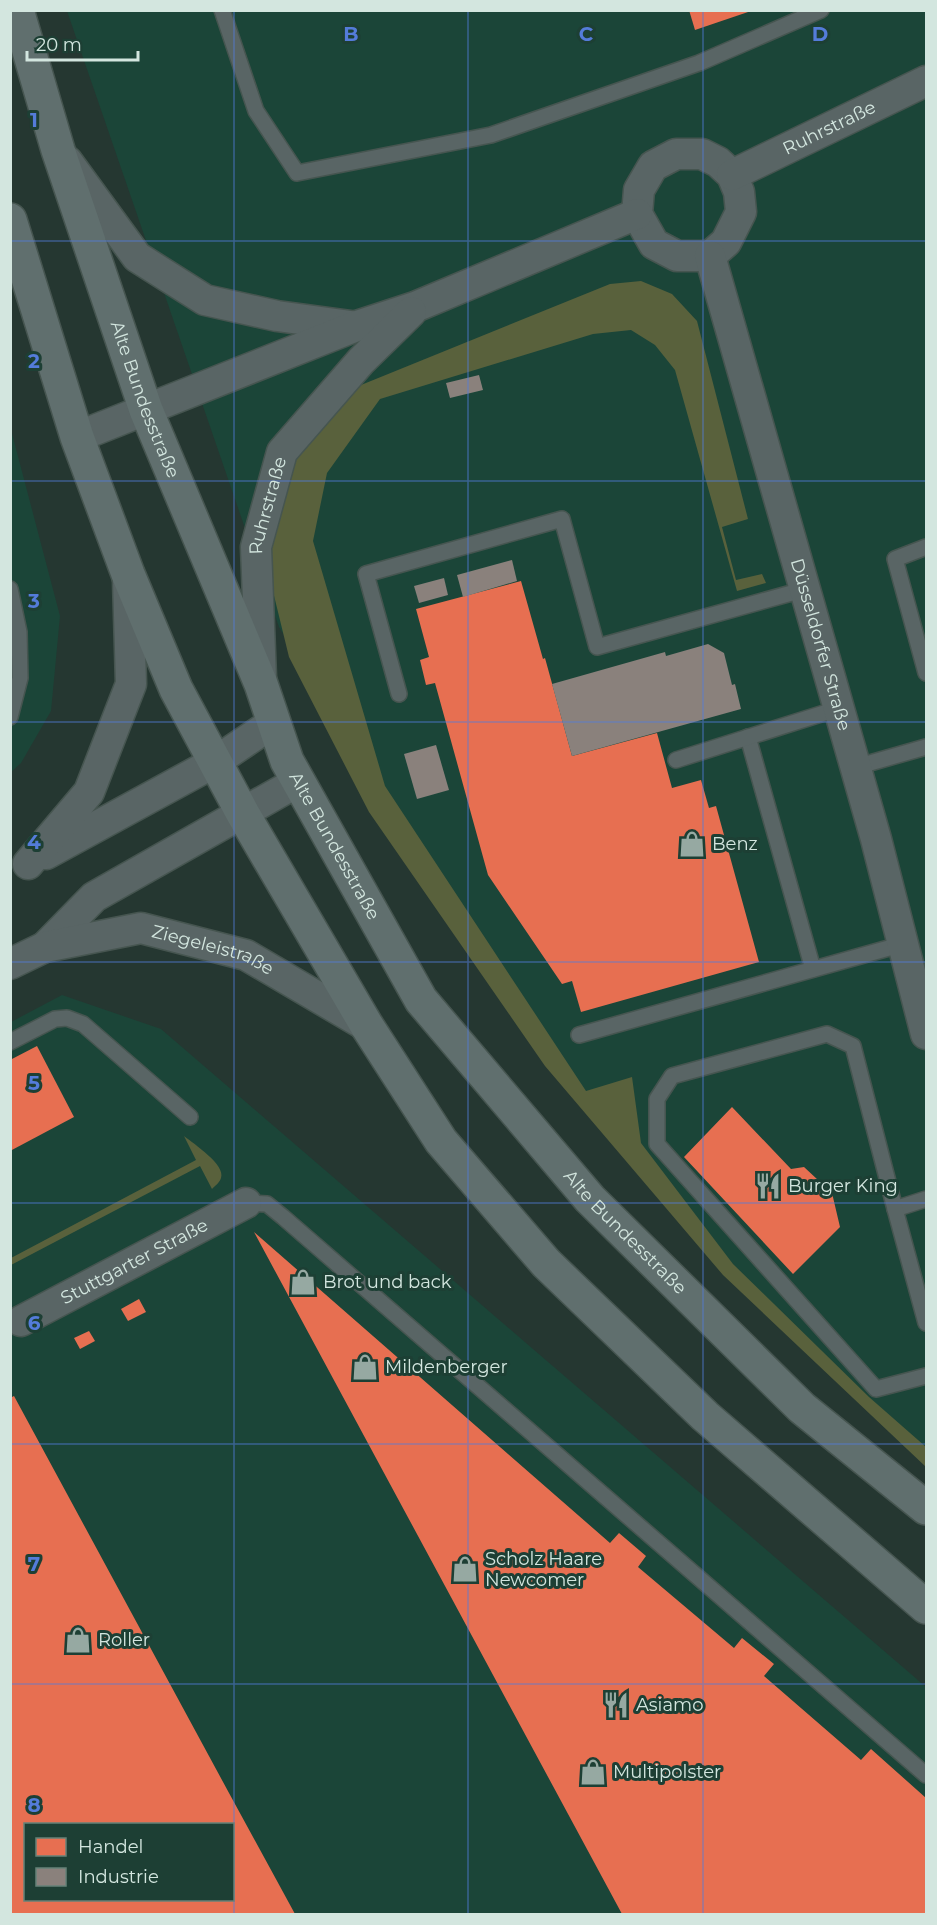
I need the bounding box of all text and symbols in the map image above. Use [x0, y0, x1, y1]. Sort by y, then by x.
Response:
text: B [343, 22, 359, 46]
text: C [579, 22, 594, 46]
text: D [812, 22, 828, 46]
scale bar [27, 24, 138, 62]
text: 20 m [36, 34, 82, 56]
street label: Ruhrstraße [779, 96, 879, 160]
text: 1 [30, 108, 38, 132]
street label: Alte Bundesstraße [106, 318, 184, 481]
text: 2 [28, 349, 40, 373]
street label: Ruhrstraße [245, 454, 291, 555]
street label: Düsseldorfer Straße [786, 556, 856, 733]
text: 3 [27, 589, 40, 613]
street label: Alte Bundesstraße [284, 768, 385, 924]
shop icon: Benz [677, 829, 707, 859]
text: 4 [27, 830, 41, 854]
place label: Benz [712, 833, 758, 855]
street label: Ziegeleistraße [149, 920, 278, 980]
text: 5 [28, 1071, 40, 1095]
street label: Alte Bundesstraße [559, 1165, 691, 1299]
restaurant icon: Burger King [753, 1171, 783, 1201]
place label: Burger King [788, 1175, 898, 1197]
street label: Stuttgarter Straße [57, 1214, 212, 1309]
shop icon: Brot und back [288, 1267, 318, 1297]
place label: Brot und back [323, 1271, 452, 1293]
text: 6 [28, 1311, 41, 1335]
shop icon: Mildenberger [350, 1352, 380, 1382]
place label: Mildenberger [385, 1356, 508, 1378]
place label: Scholz Haare Newcomer [485, 1548, 602, 1591]
text: 7 [28, 1552, 40, 1576]
shop icon: Scholz Haare Newcomer [450, 1554, 480, 1584]
shop icon: Roller [63, 1625, 93, 1655]
place label: Roller [98, 1629, 150, 1651]
restaurant icon: Asiamo [601, 1690, 631, 1720]
place label: Asiamo [636, 1694, 703, 1716]
shop icon: Multipolster [578, 1757, 608, 1787]
place label: Multipolster [613, 1761, 721, 1783]
text: 8 [27, 1793, 41, 1817]
legend [24, 1823, 234, 1901]
text: Handel [78, 1836, 143, 1858]
text: Industrie [78, 1866, 159, 1888]

